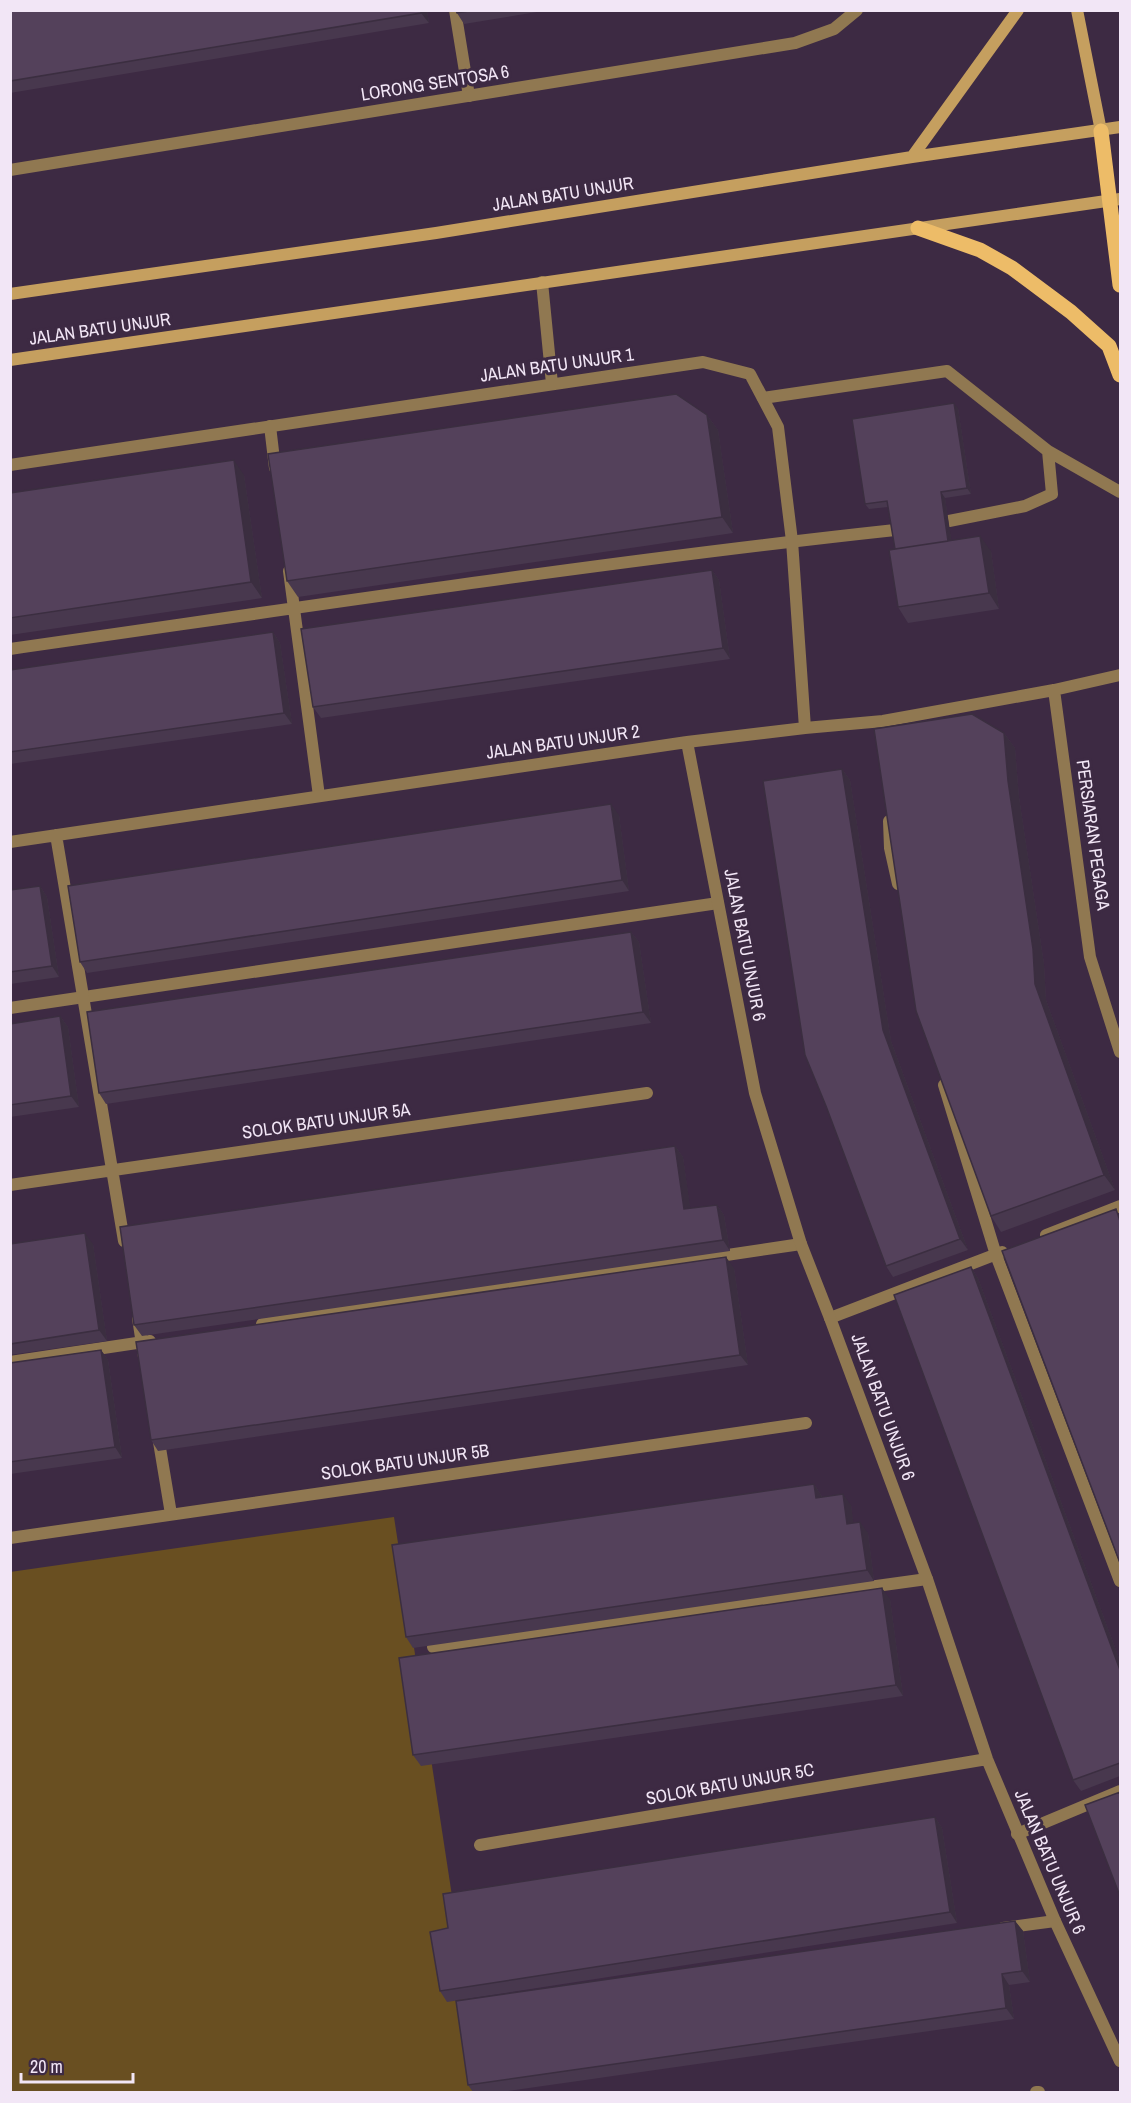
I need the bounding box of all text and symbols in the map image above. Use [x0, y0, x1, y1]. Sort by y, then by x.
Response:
street label: LORONG SENTOSA 6 [359, 58, 511, 107]
street label: JALAN BATU UNJUR [491, 170, 636, 217]
street label: JALAN BATU UNJUR [28, 306, 173, 351]
street label: JALAN BATU UNJUR 1 [479, 341, 636, 388]
street label: JALAN BATU UNJUR 2 [485, 718, 641, 765]
street label: PERSIARAN PEGAGA [1071, 758, 1116, 912]
street label: JALAN BATU UNJUR 6 [718, 867, 773, 1023]
street label: SOLOK BATU UNJUR 5A [240, 1096, 412, 1145]
street label: JALAN BATU UNJUR 6 [845, 1330, 922, 1484]
street label: SOLOK BATU UNJUR 5B [319, 1437, 491, 1486]
street label: SOLOK BATU UNJUR 5C [644, 1756, 816, 1811]
street label: JALAN BATU UNJUR 6 [1009, 1786, 1092, 1938]
scale bar [21, 2046, 134, 2084]
text: 20 m [30, 2054, 63, 2079]

